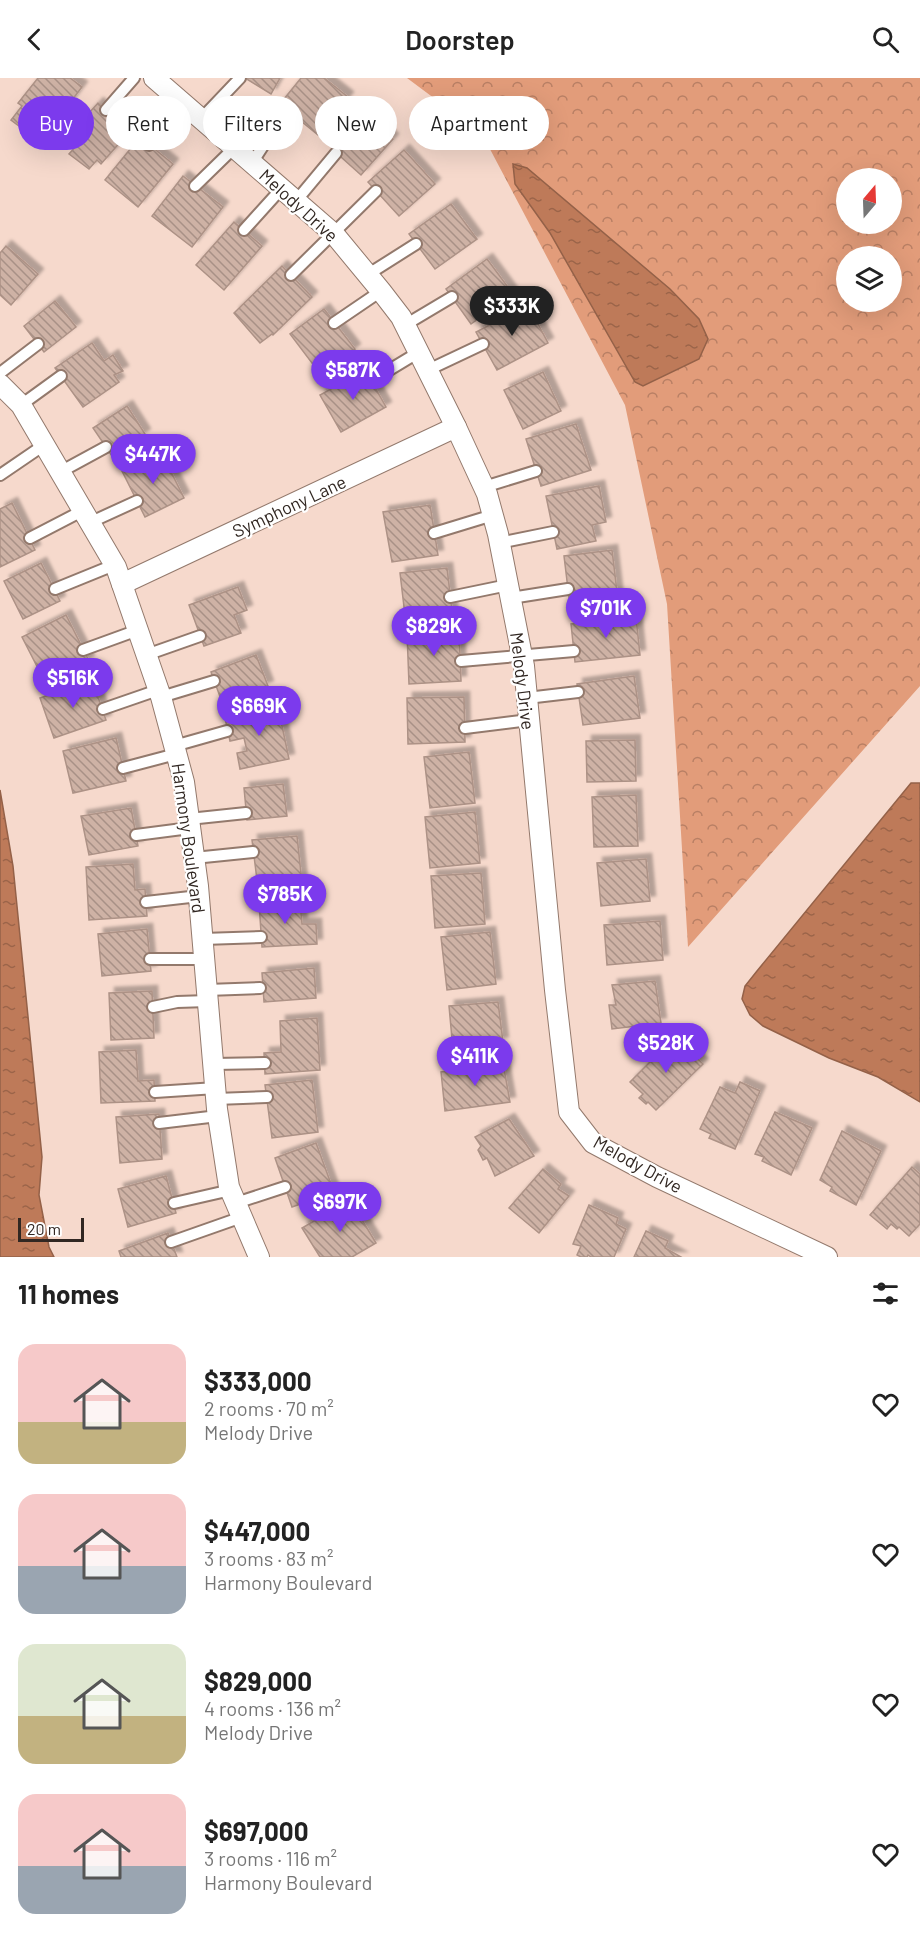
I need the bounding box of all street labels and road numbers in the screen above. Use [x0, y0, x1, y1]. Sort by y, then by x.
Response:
street label: Melody Drive [255, 164, 343, 246]
street label: Symphony Lane [229, 470, 349, 542]
street label: Melody Drive [506, 631, 540, 731]
street label: Harmony Boulevard [168, 761, 210, 915]
street label: Melody Drive [590, 1131, 686, 1197]

